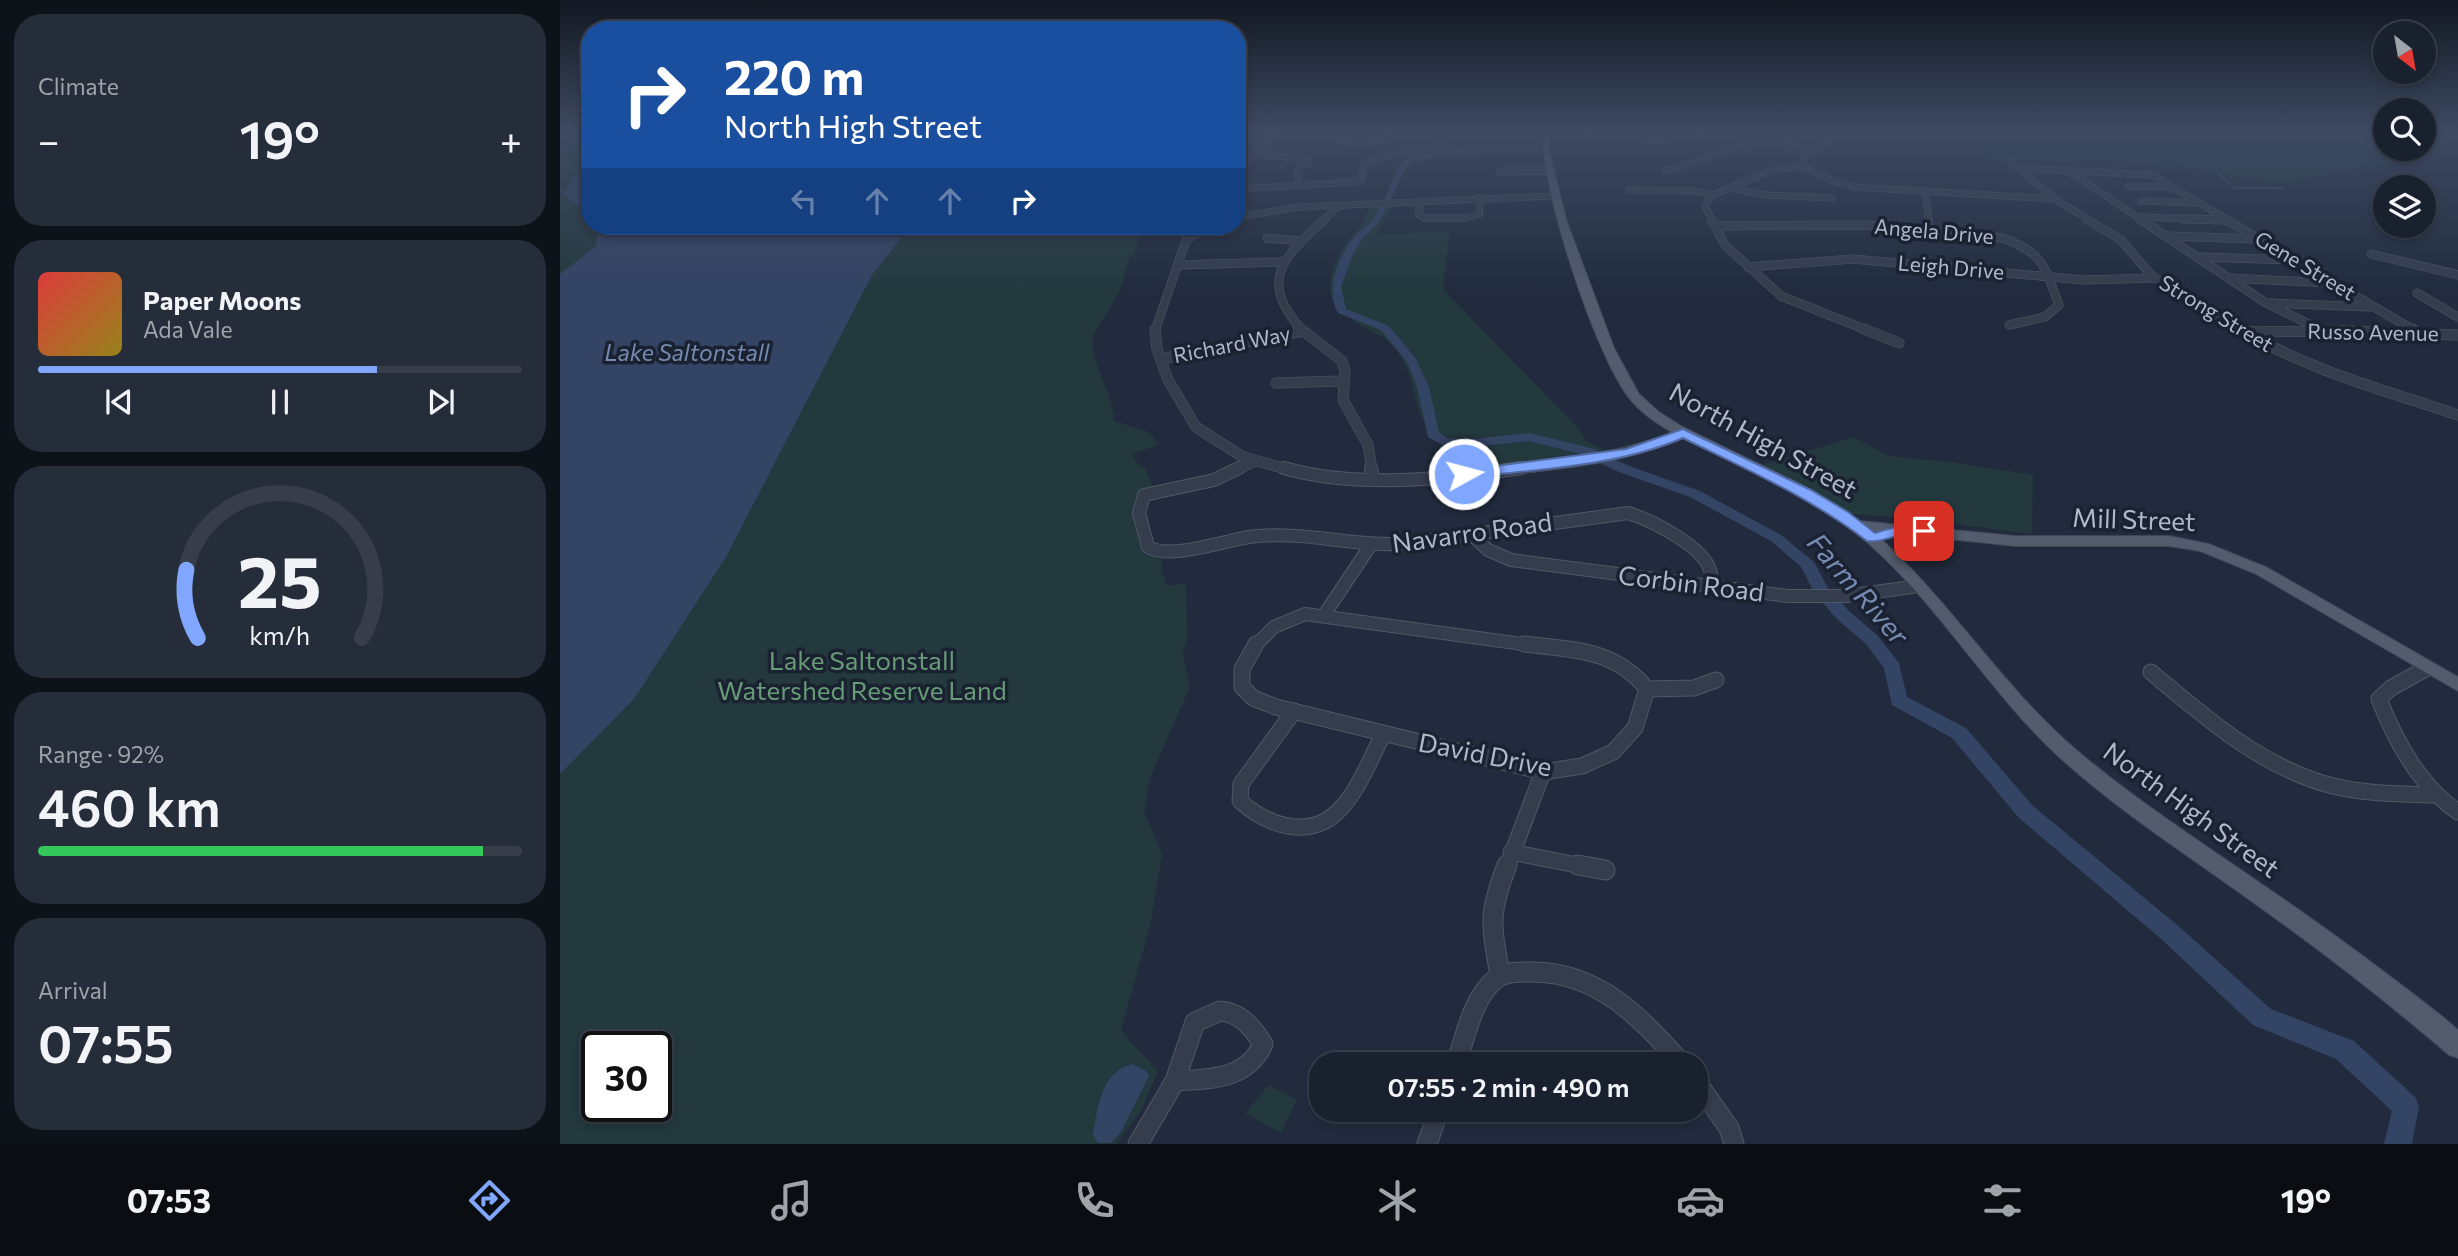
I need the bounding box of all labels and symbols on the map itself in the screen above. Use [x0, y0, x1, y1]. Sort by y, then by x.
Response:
north arrow [2373, 21, 2436, 84]
street label: Angela Drive [1873, 213, 1995, 248]
street label: Gene Street [2251, 225, 2361, 305]
street label: Leigh Drive [1897, 249, 2005, 284]
street label: Strong Street [2155, 269, 2278, 356]
street label: Russo Avenue [2307, 318, 2439, 345]
street label: Richard Way [1171, 320, 1293, 367]
water label: Lake Saltonstall [605, 338, 771, 366]
street label: North High Street [1665, 375, 1863, 504]
position arrow [1427, 437, 1501, 511]
pin [1894, 501, 1954, 561]
street label: Mill Street [2072, 501, 2196, 536]
street label: Navarro Road [1390, 505, 1554, 558]
water label: Farm River [1801, 525, 1917, 652]
street label: Corbin Road [1617, 558, 1766, 607]
park label: Lake Saltonstall Watershed Reserve Land [717, 644, 1007, 705]
street label: David Drive [1416, 725, 1555, 782]
street label: North High Street [2098, 735, 2286, 883]
speed limit sign: 30 [581, 1031, 672, 1122]

